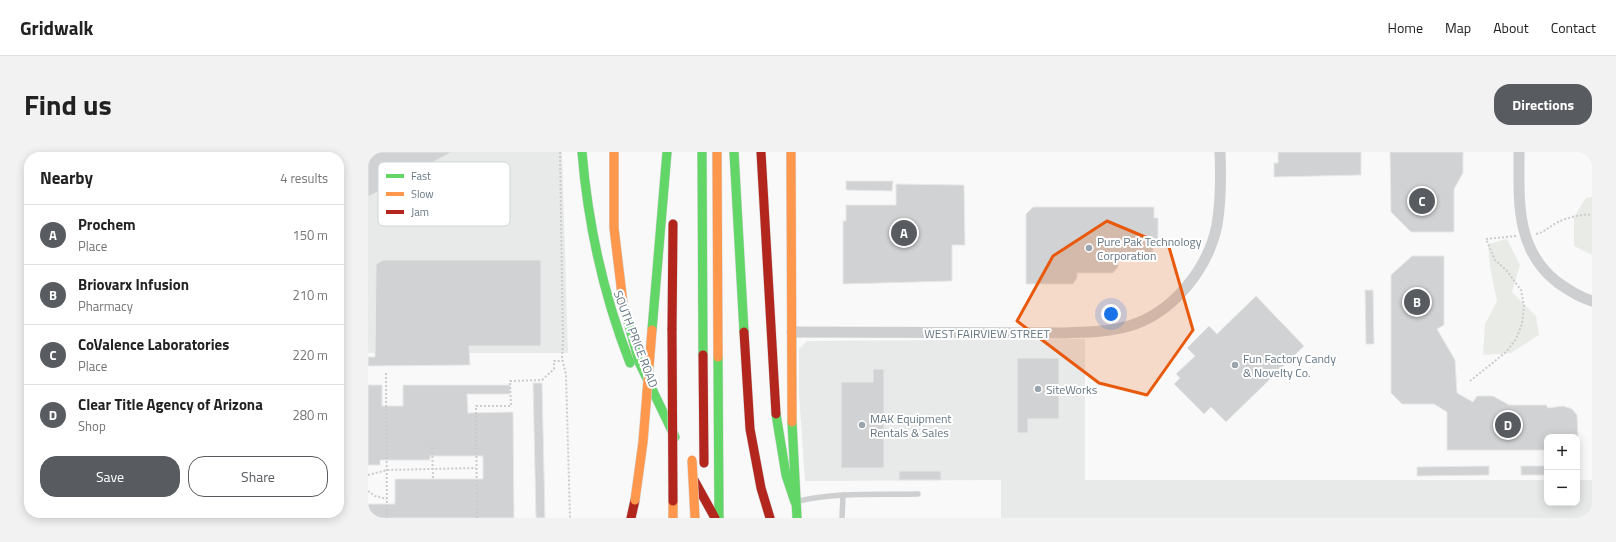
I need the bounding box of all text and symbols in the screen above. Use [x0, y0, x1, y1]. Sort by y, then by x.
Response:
text: Gridwalk [20, 13, 93, 42]
text: Home [1388, 17, 1423, 38]
text: Map [1445, 17, 1471, 38]
text: About [1493, 17, 1529, 38]
text: Contact [1551, 17, 1596, 38]
text: Find us [24, 83, 112, 126]
button: Directions [1494, 84, 1592, 125]
legend [378, 162, 510, 226]
text: Nearby [40, 165, 93, 191]
text: 4 results [280, 168, 328, 188]
text: Fast [411, 168, 431, 184]
text: Slow [411, 186, 434, 202]
pin: C [1409, 186, 1435, 216]
text: Jam [411, 204, 429, 220]
text: Prochem [78, 213, 136, 236]
pin: A [891, 218, 917, 248]
text: A [49, 225, 57, 245]
text: 150 m [292, 225, 328, 245]
place label: Pure Pak Technology Corporation [1097, 232, 1202, 265]
text: Place [78, 236, 107, 256]
marker: Pure Pak Technology Corporation [1084, 243, 1094, 253]
text: Briovarx Infusion [78, 273, 189, 296]
text: B [49, 285, 57, 305]
text: 210 m [292, 285, 328, 305]
pin: B [1404, 287, 1430, 317]
street label: SOUTH PRICE ROAD [609, 288, 663, 391]
text: Pharmacy [78, 296, 133, 316]
your location [1101, 304, 1121, 324]
street label: WEST FAIRVIEW STREET [924, 324, 1050, 343]
text: CoValence Laboratories [78, 333, 229, 356]
text: C [49, 345, 57, 365]
text: 220 m [292, 345, 328, 365]
place label: Fun Factory Candy & Novelty Co. [1243, 349, 1336, 382]
text: Place [78, 356, 107, 376]
marker: Fun Factory Candy & Novelty Co. [1230, 360, 1240, 370]
place label: SiteWorks [1046, 380, 1098, 399]
marker: SiteWorks [1033, 384, 1043, 394]
text: Clear Title Agency of Arizona [78, 393, 263, 416]
text: D [49, 405, 57, 425]
text: 280 m [292, 405, 328, 425]
place label: MAK Equipment Rentals & Sales [870, 409, 952, 442]
pin: D [1495, 410, 1521, 440]
text: Shop [78, 416, 106, 436]
marker: MAK Equipment Rentals & Sales [857, 420, 867, 430]
map controls [1544, 434, 1580, 506]
button: + [1544, 434, 1580, 470]
button: Save [40, 456, 180, 497]
button: Share [188, 456, 328, 497]
button: − [1544, 470, 1580, 506]

